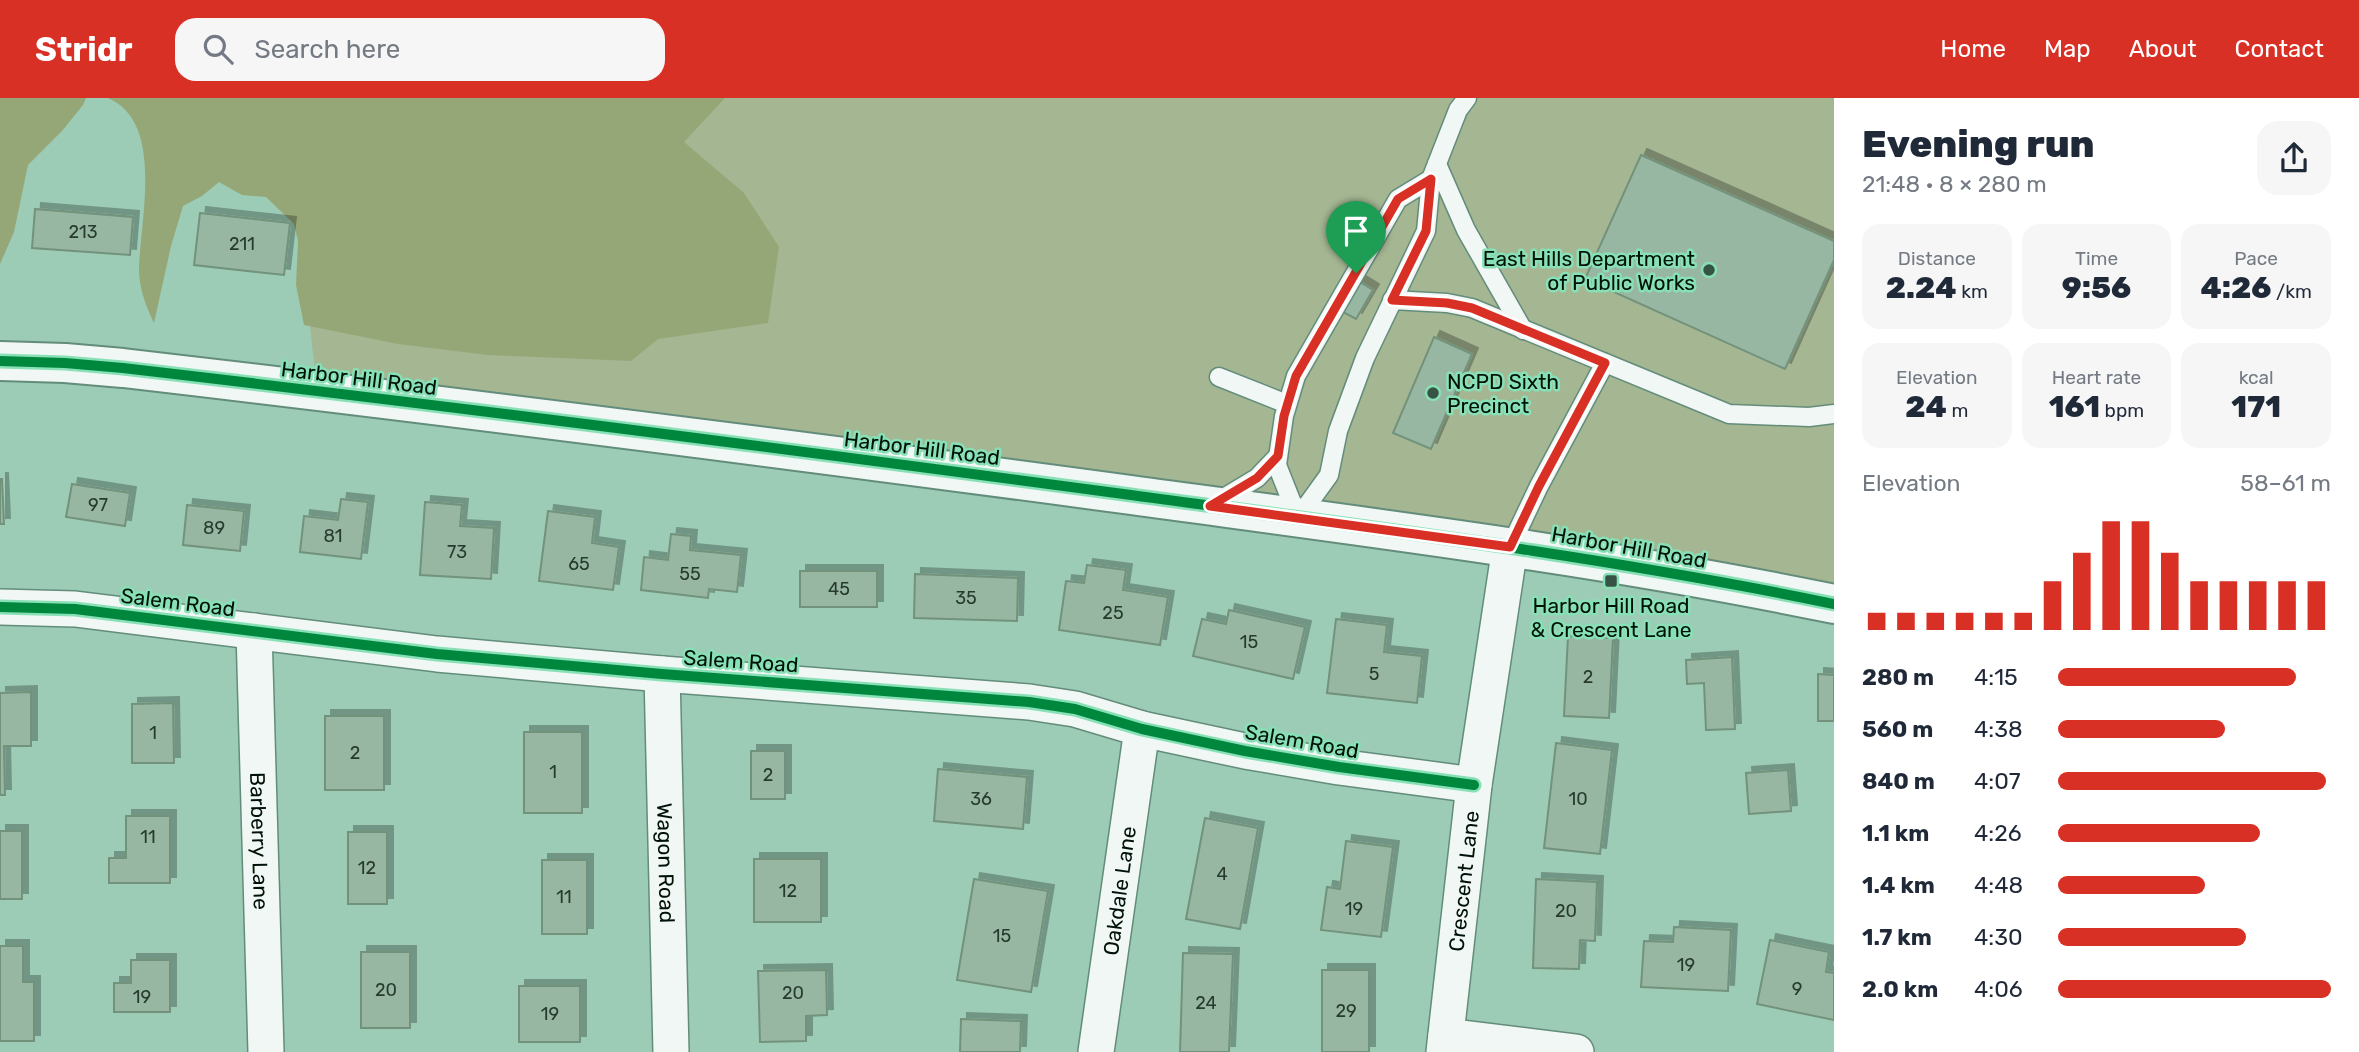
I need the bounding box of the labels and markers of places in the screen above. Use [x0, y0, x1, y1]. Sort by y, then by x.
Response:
pin [1326, 201, 1386, 273]
place label: East Hills Department of Public Works [1483, 246, 1695, 295]
marker: East Hills Department of Public Works [1701, 262, 1717, 278]
place label: NCPD Sixth Precinct [1447, 369, 1559, 418]
marker: NCPD Sixth Precinct [1425, 385, 1441, 401]
marker: Harbor Hill Road & Crescent Lane [1603, 573, 1619, 589]
place label: Harbor Hill Road & Crescent Lane [1530, 593, 1692, 642]

